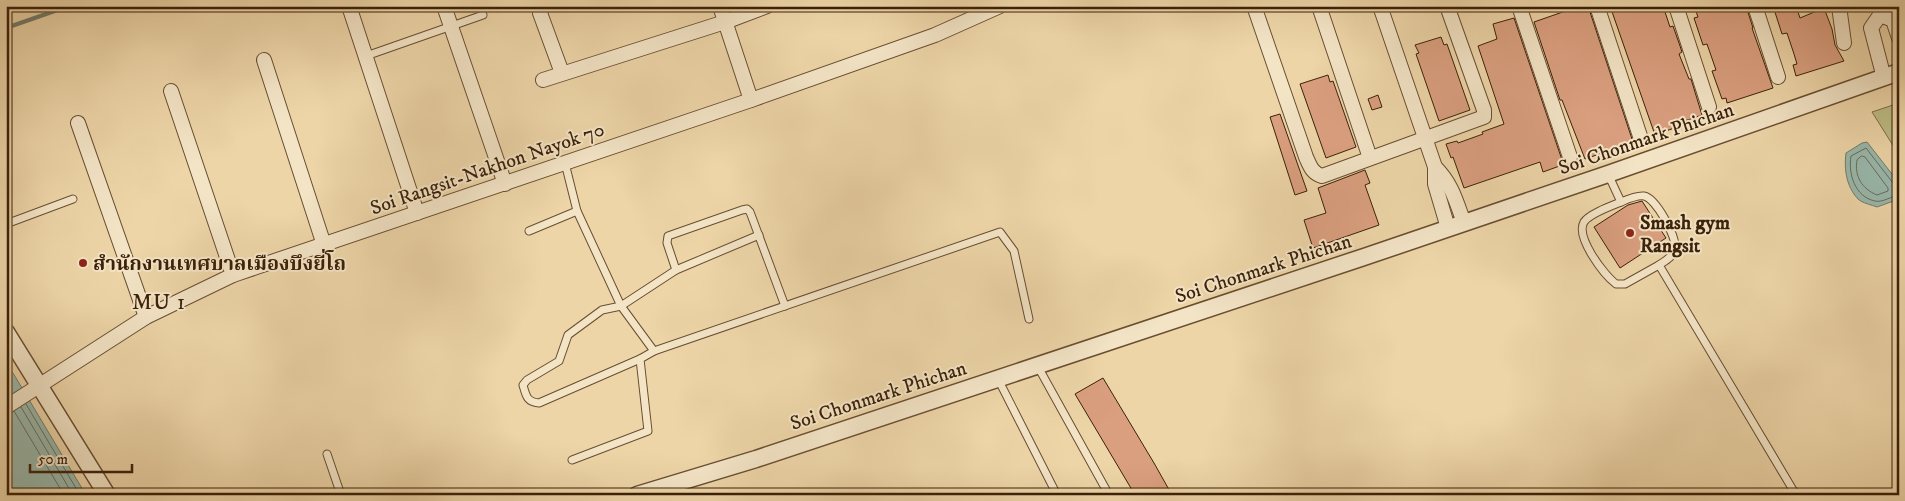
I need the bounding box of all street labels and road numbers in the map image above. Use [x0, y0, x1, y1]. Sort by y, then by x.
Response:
street label: Soi Chonmark Phichan [1555, 97, 1738, 181]
street label: Soi Rangsit-Nakhon Nayok 70 [367, 118, 608, 221]
street label: Soi Chonmark Phichan [1172, 229, 1355, 310]
street label: Soi Chonmark Phichan [787, 356, 970, 437]

